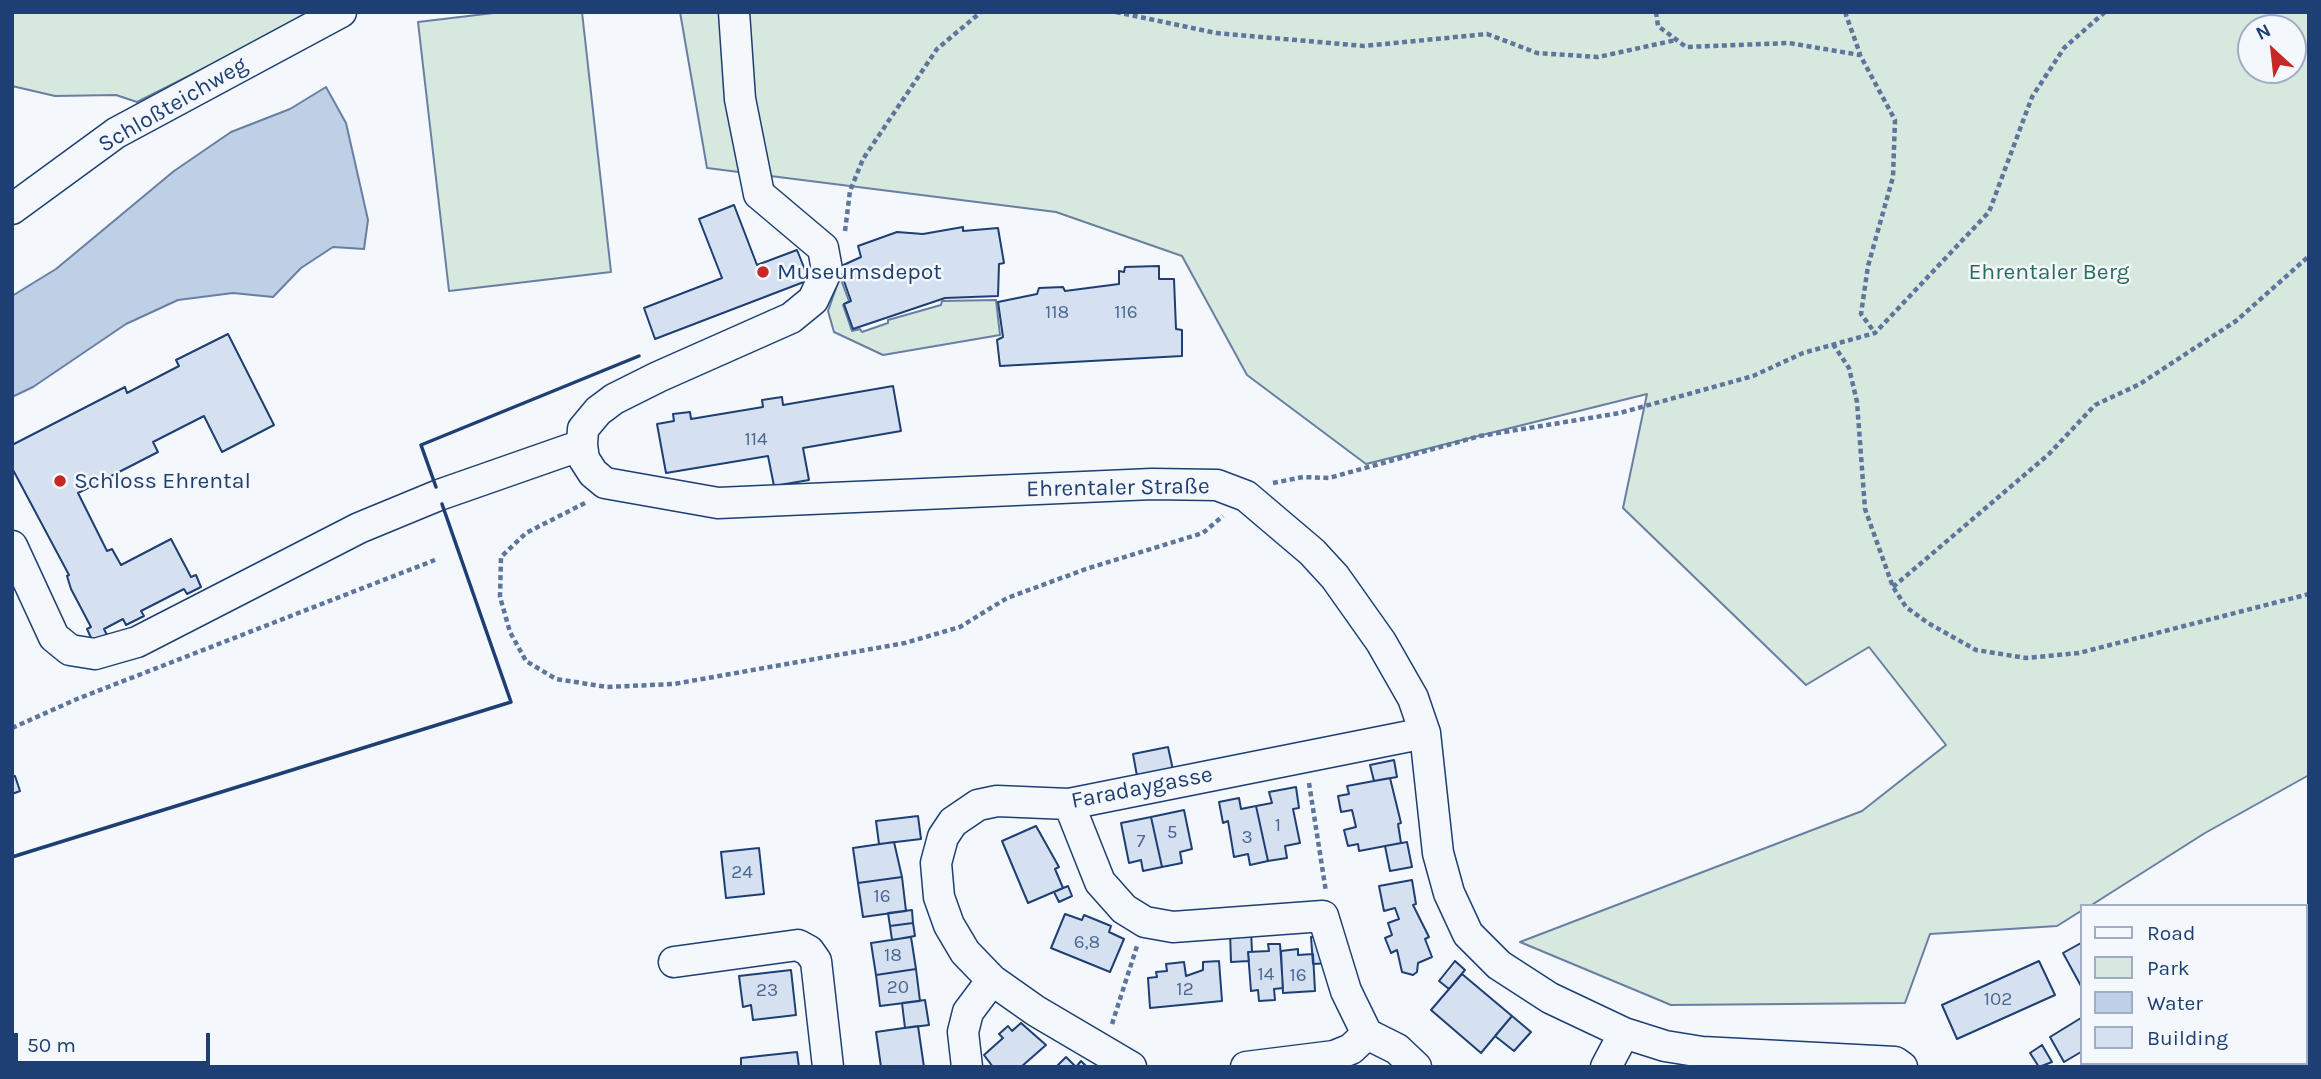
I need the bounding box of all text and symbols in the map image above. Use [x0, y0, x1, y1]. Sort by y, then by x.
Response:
north arrow [2237, 14, 2307, 84]
text: N [2252, 19, 2274, 45]
street label: Schloßteichweg [94, 51, 252, 159]
place label: Museumsdepot [777, 258, 942, 286]
park label: Ehrentaler Berg [1968, 258, 2130, 286]
marker: Museumsdepot [755, 264, 771, 280]
house number: 118 [1045, 302, 1069, 324]
house number: 116 [1114, 302, 1138, 324]
house number: 114 [744, 429, 768, 451]
place label: Schloss Ehrental [74, 467, 251, 495]
marker: Schloss Ehrental [52, 473, 68, 489]
street label: Ehrentaler Straße [1026, 473, 1210, 503]
street label: Faradaygasse [1069, 761, 1215, 815]
house number: 1 [1275, 815, 1281, 837]
house number: 5 [1167, 822, 1177, 844]
house number: 3 [1241, 827, 1253, 849]
house number: 7 [1137, 831, 1145, 853]
house number: 24 [731, 862, 753, 884]
house number: 16 [873, 886, 891, 908]
legend [2080, 904, 2307, 1065]
text: Road [2147, 921, 2195, 945]
house number: 6,8 [1074, 932, 1100, 954]
house number: 18 [884, 945, 902, 967]
text: Park [2147, 956, 2190, 980]
house number: 14 [1258, 964, 1274, 986]
house number: 16 [1289, 965, 1307, 987]
house number: 20 [887, 977, 909, 999]
house number: 12 [1176, 979, 1194, 1001]
house number: 23 [756, 980, 778, 1002]
house number: 102 [1984, 989, 2012, 1011]
text: Water [2147, 991, 2203, 1015]
scale bar [18, 1020, 214, 1064]
text: Building [2147, 1026, 2228, 1050]
text: 50 m [27, 1033, 76, 1057]

